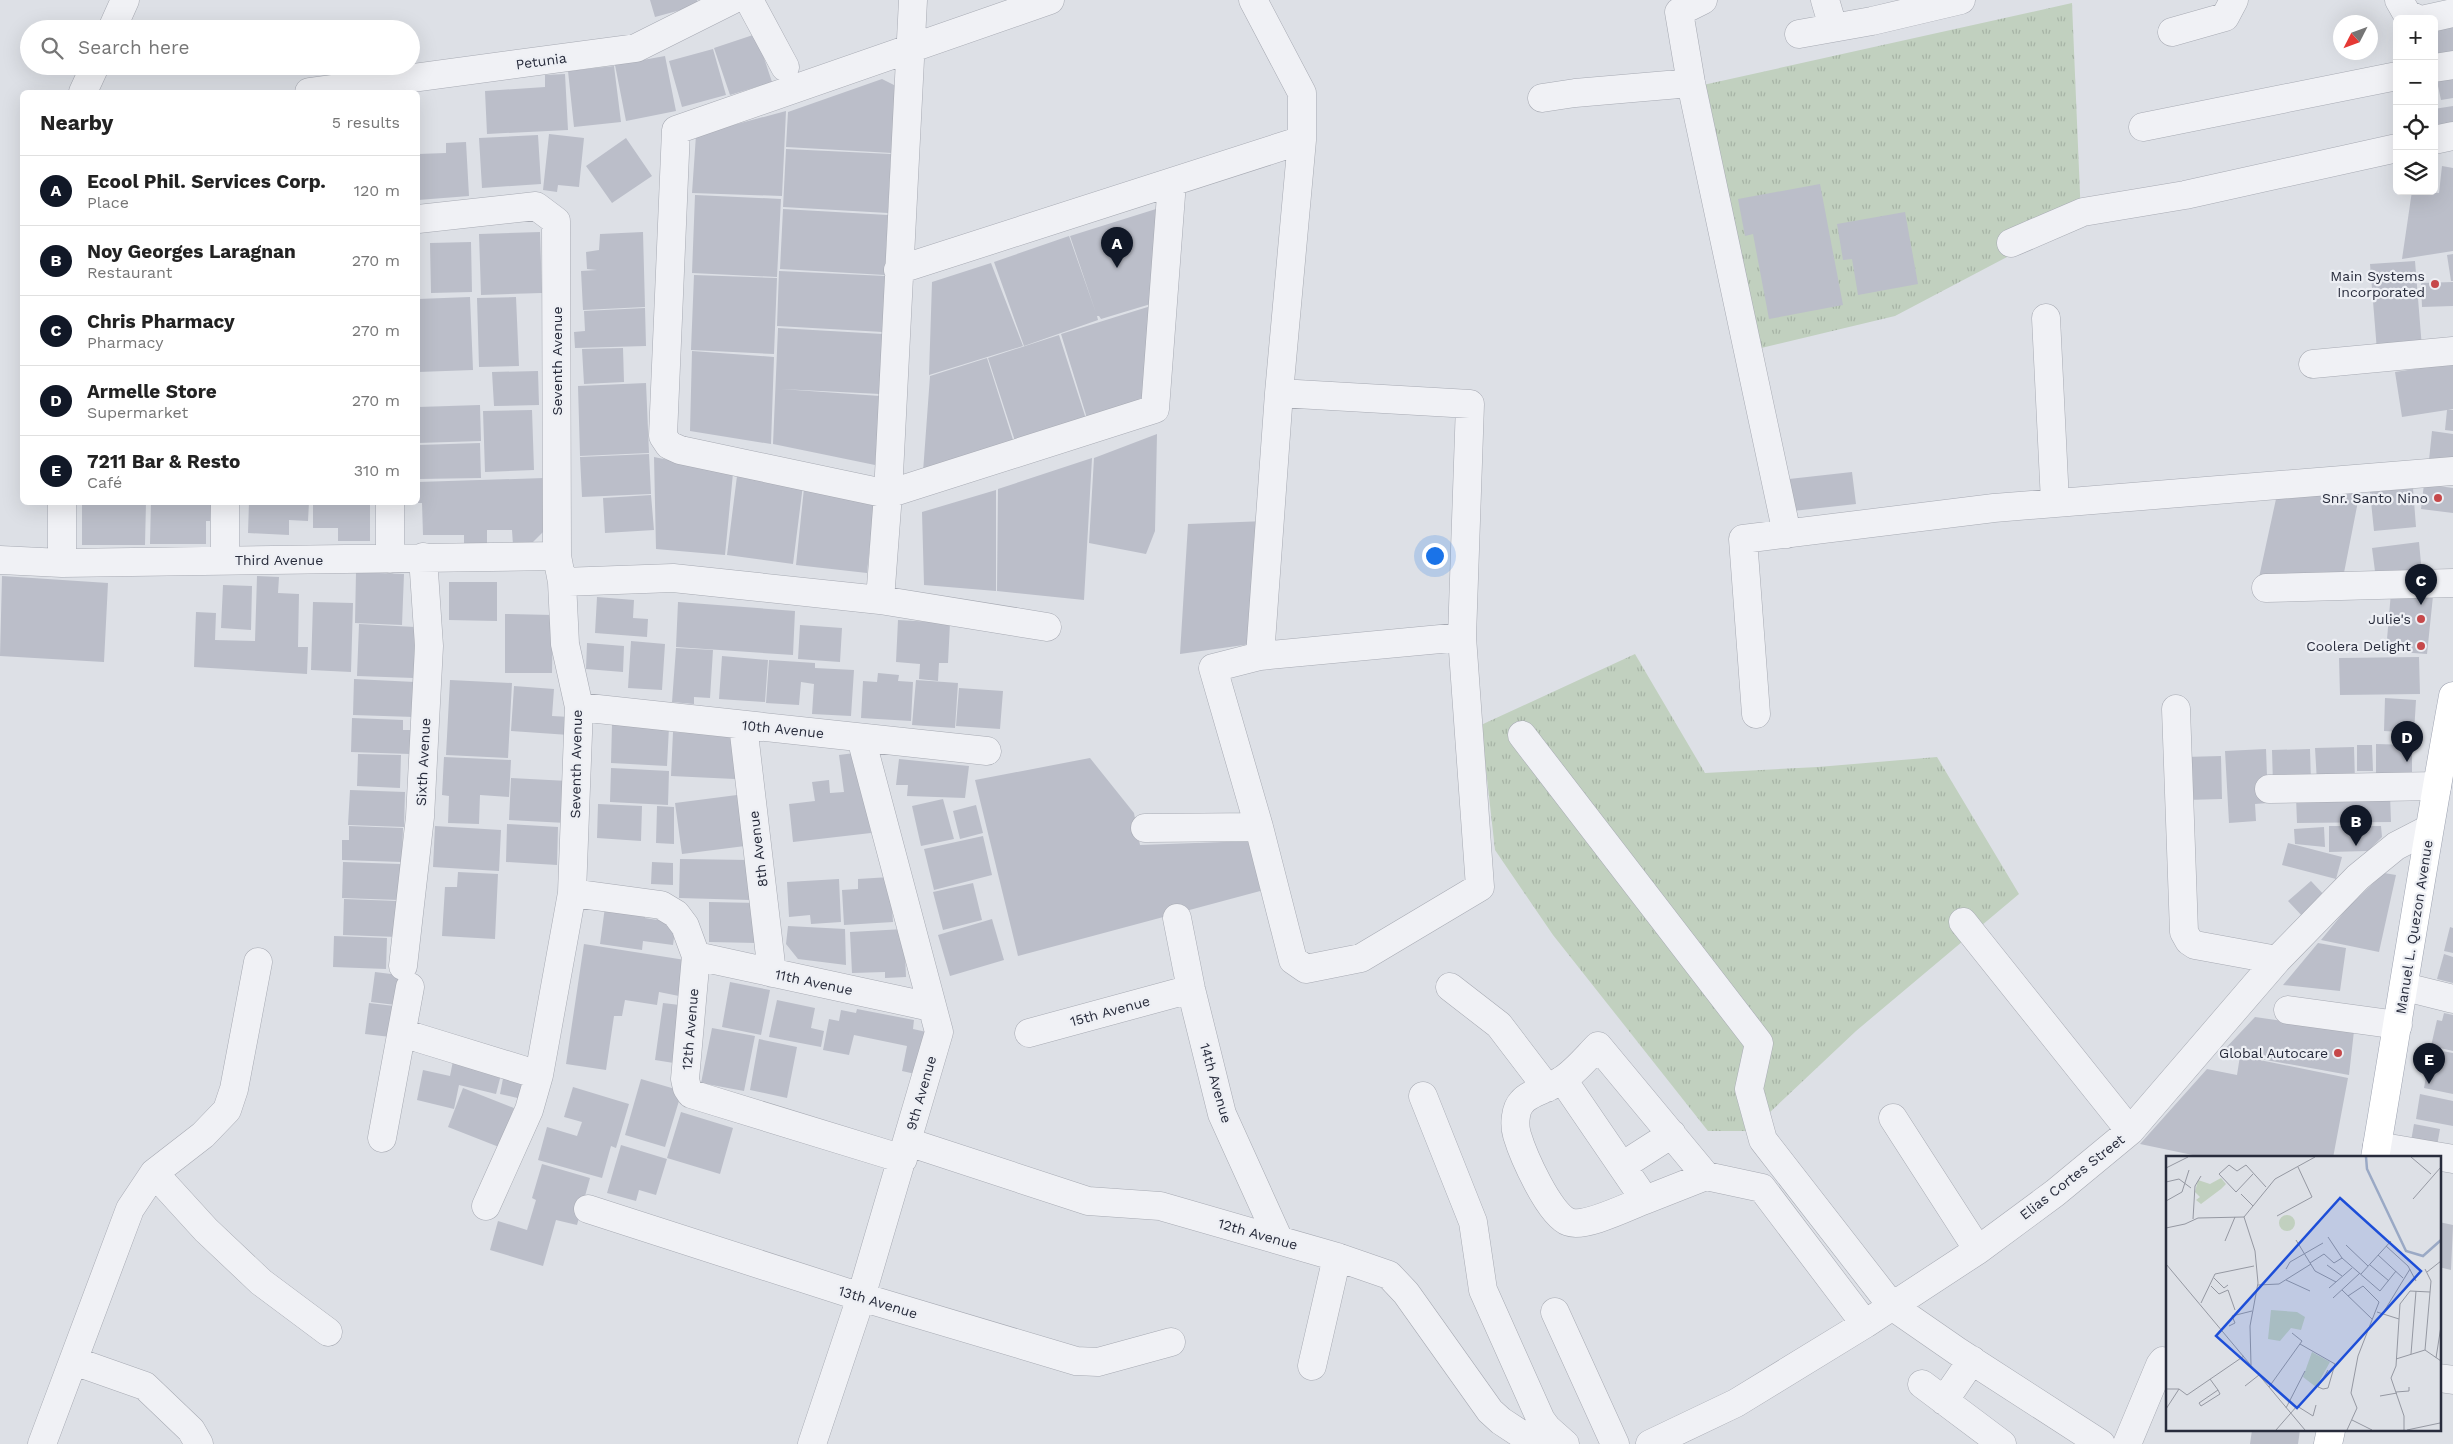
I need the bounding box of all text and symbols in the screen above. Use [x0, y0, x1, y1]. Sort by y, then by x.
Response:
north arrow [2333, 15, 2378, 60]
map controls [2393, 15, 2438, 195]
button: + [2393, 15, 2438, 60]
search box [20, 20, 420, 75]
icon: search [38, 34, 66, 62]
text: Search here [78, 36, 189, 59]
street label: Petunia [515, 50, 567, 72]
button: − [2393, 60, 2438, 105]
button: locate [2393, 105, 2438, 150]
text: Nearby [40, 110, 113, 135]
text: 5 results [332, 113, 400, 132]
button: layers [2393, 150, 2438, 195]
text: Ecool Phil. Services Corp. [87, 170, 326, 193]
text: A [51, 181, 61, 200]
text: 120 m [354, 181, 400, 200]
text: Place [87, 193, 129, 212]
pin: A [1101, 227, 1133, 268]
text: Noy Georges Laragnan [87, 240, 296, 263]
text: B [51, 251, 61, 270]
text: 270 m [352, 251, 400, 270]
text: Restaurant [87, 263, 173, 282]
place label: Main Systems Incorporated [2330, 268, 2425, 300]
marker: Main Systems Incorporated [2429, 278, 2441, 290]
street label: Seventh Avenue [549, 306, 565, 416]
text: Chris Pharmacy [87, 310, 235, 333]
text: C [51, 321, 61, 340]
text: 270 m [352, 321, 400, 340]
text: Pharmacy [87, 333, 163, 352]
text: Armelle Store [87, 380, 217, 403]
text: D [50, 391, 62, 410]
text: 270 m [352, 391, 400, 410]
text: Supermarket [87, 403, 188, 422]
text: 7211 Bar & Resto [87, 450, 240, 473]
text: E [51, 461, 61, 480]
text: 310 m [354, 461, 400, 480]
text: Café [87, 473, 122, 492]
place label: Snr. Santo Nino [2322, 490, 2428, 506]
marker: Snr. Santo Nino [2432, 492, 2444, 504]
your location [1422, 543, 1448, 569]
street label: Third Avenue [235, 552, 323, 568]
pin: C [2405, 564, 2437, 605]
place label: Julie's [2368, 611, 2411, 627]
marker: Julie's [2415, 613, 2427, 625]
place label: Coolera Delight [2306, 638, 2411, 654]
marker: Coolera Delight [2415, 640, 2427, 652]
street label: Seventh Avenue [567, 709, 585, 819]
street label: Sixth Avenue [413, 717, 433, 807]
street label: 10th Avenue [741, 717, 825, 741]
pin: D [2391, 721, 2423, 762]
pin: B [2340, 805, 2372, 846]
street label: 8th Avenue [745, 810, 771, 888]
street label: Manuel L. Quezon Avenue [2392, 839, 2436, 1015]
street label: 11th Avenue [774, 966, 854, 998]
street label: 12th Avenue [678, 988, 702, 1070]
street label: 15th Avenue [1068, 993, 1152, 1029]
street label: 14th Avenue [1197, 1041, 1235, 1125]
pin: E [2413, 1043, 2445, 1084]
place label: Global Autocare [2219, 1045, 2328, 1061]
marker: Global Autocare [2332, 1047, 2344, 1059]
street label: 9th Avenue [903, 1054, 939, 1132]
street label: Elias Cortes Street [2016, 1131, 2128, 1223]
inset map [2166, 1156, 2440, 1432]
street label: 12th Avenue [1216, 1215, 1300, 1253]
street label: 13th Avenue [837, 1282, 919, 1322]

